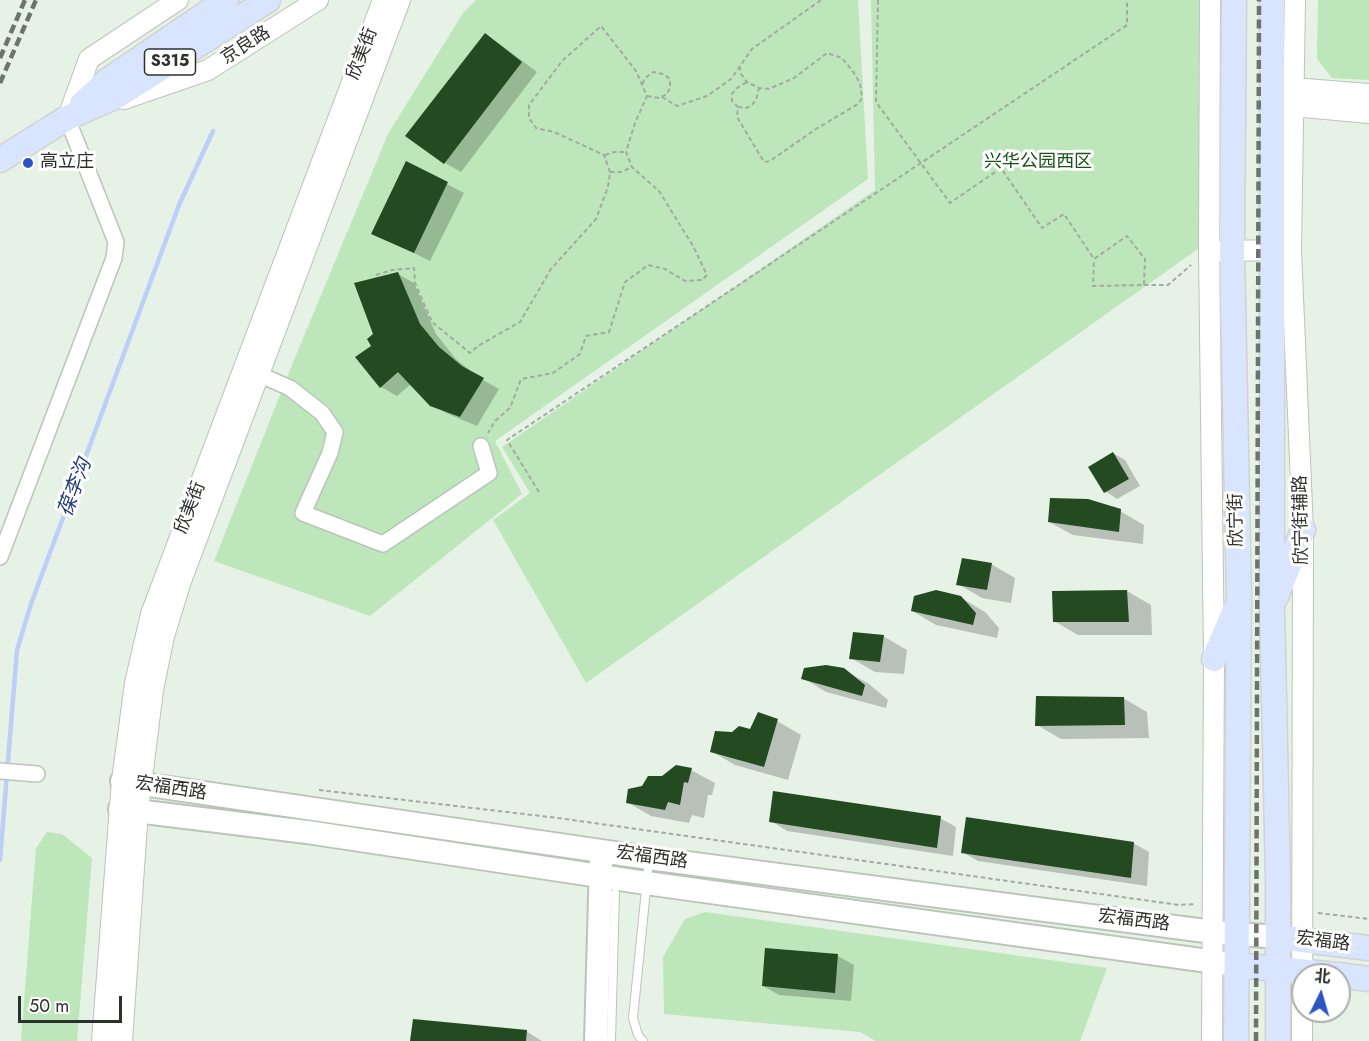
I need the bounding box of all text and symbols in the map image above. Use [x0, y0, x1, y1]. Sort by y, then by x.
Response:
street label: 京良路 [217, 22, 275, 70]
street label: 欣美街 [343, 25, 383, 83]
road number: S315 [144, 49, 195, 75]
place label: 高立庄 [40, 152, 94, 174]
park label: 兴华公园西区 [984, 152, 1092, 174]
marker: 高立庄 [21, 156, 35, 170]
water label: 葆李沟 [54, 456, 98, 520]
street label: 欣宁街辅路 [1290, 475, 1314, 565]
street label: 欣美街 [171, 479, 211, 537]
street label: 欣宁街 [1226, 493, 1248, 547]
street label: 宏福西路 [134, 773, 208, 805]
street label: 宏福西路 [615, 842, 689, 874]
street label: 宏福西路 [1097, 906, 1171, 936]
street label: 宏福路 [1295, 928, 1351, 956]
north arrow [1291, 963, 1351, 1023]
text: 北 [1313, 964, 1331, 989]
scale bar [21, 984, 124, 1022]
text: 50 m [29, 993, 69, 1019]

